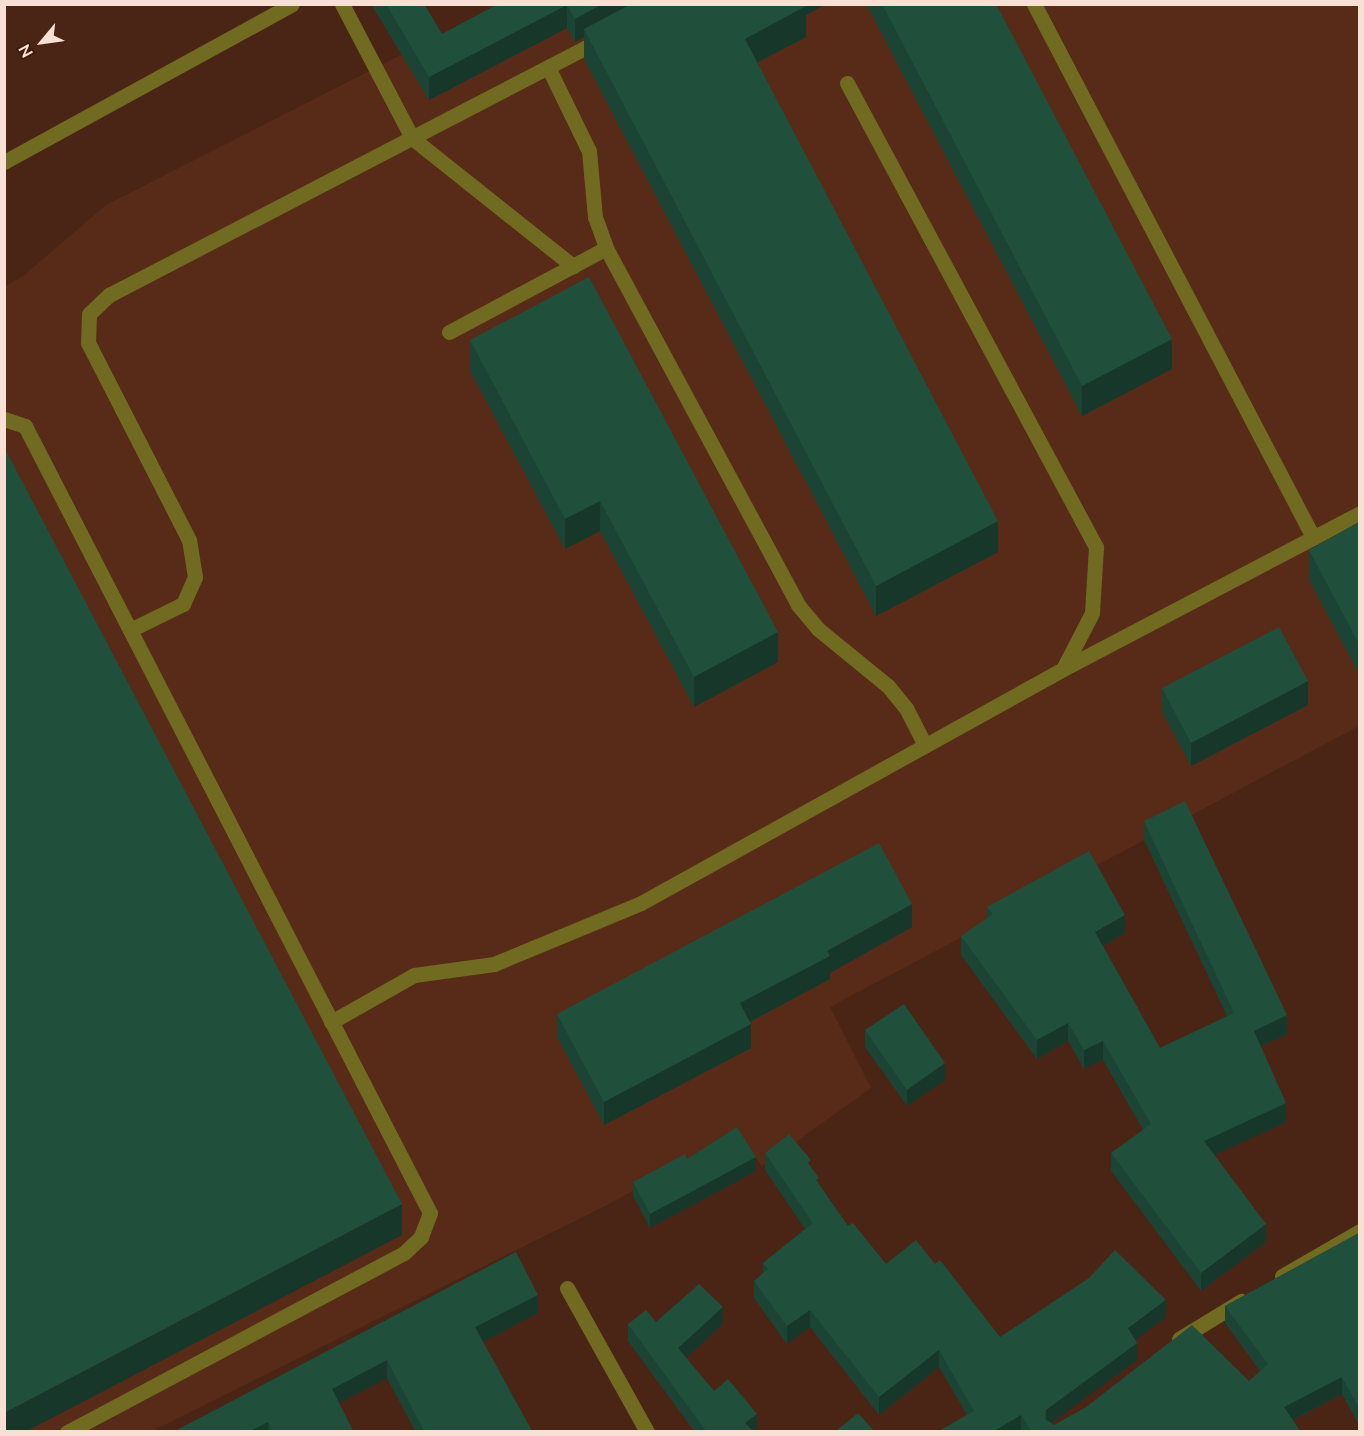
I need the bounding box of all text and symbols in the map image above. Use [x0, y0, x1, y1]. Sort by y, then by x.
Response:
north arrow [12, 12, 72, 72]
text: N [14, 40, 39, 61]

